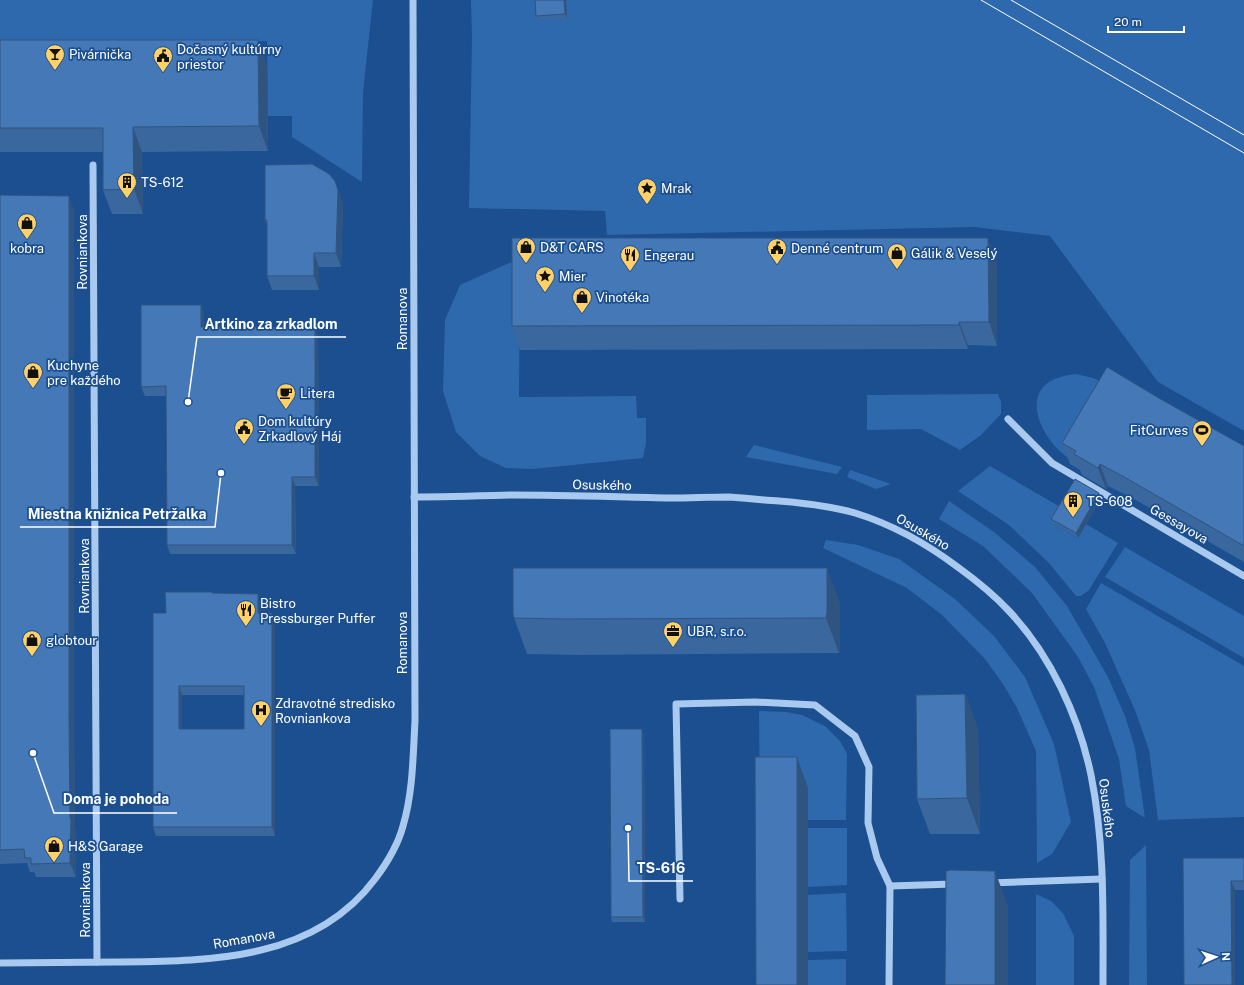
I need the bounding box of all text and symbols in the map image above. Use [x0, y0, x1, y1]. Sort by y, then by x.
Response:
scale bar [1108, 8, 1184, 34]
text: 20 m [1114, 15, 1142, 29]
place label: Dočasný kultúrny priestor [177, 42, 282, 72]
bar icon: Pivárnička [44, 43, 66, 71]
public building icon: Dočasný kultúrny priestor [152, 45, 174, 73]
place label: Pivárnička [69, 47, 131, 62]
building icon: TS-612 [116, 171, 138, 199]
place label: TS-612 [141, 175, 184, 190]
place icon: Mrak [636, 177, 658, 205]
place label: Mrak [661, 181, 692, 196]
shop icon: kobra [16, 212, 38, 240]
street label: Rovniankova [75, 214, 90, 290]
shop icon: D&T CARS [515, 236, 537, 264]
public building icon: Denné centrum [766, 237, 788, 265]
place label: D&T CARS [540, 240, 604, 255]
place label: kobra [10, 241, 44, 256]
place label: Denné centrum [791, 241, 883, 256]
shop icon: Gálik & Veselý [886, 242, 908, 270]
restaurant icon: Engerau [619, 244, 641, 272]
place label: Gálik & Veselý [911, 246, 998, 261]
place label: Engerau [644, 248, 694, 263]
place icon: Mier [534, 265, 556, 293]
place label: Mier [559, 269, 586, 284]
shop icon: Vinotéka [571, 286, 593, 314]
street label: Romanova [395, 288, 410, 350]
place label: Vinotéka [596, 290, 649, 305]
callout: Artkino za zrkadlom [197, 311, 346, 337]
text: Artkino za zrkadlom [204, 316, 338, 332]
place label: Kuchyne pre každého [47, 358, 121, 388]
shop icon: Kuchyne pre každého [22, 361, 44, 389]
cafe icon: Litera [275, 382, 297, 410]
place label: Litera [300, 386, 335, 401]
place label: Dom kultúry Zrkadlový Háj [258, 414, 341, 444]
public building icon: Dom kultúry Zrkadlový Háj [233, 417, 255, 445]
sports icon: FitCurves [1191, 419, 1213, 447]
place label: FitCurves [1130, 423, 1188, 438]
street label: Osuského [572, 477, 632, 493]
building icon: TS-608 [1062, 490, 1084, 518]
place label: TS-608 [1087, 494, 1133, 509]
callout: Miestna knižnica Petržalka [20, 501, 215, 527]
street label: Gessayova [1147, 501, 1211, 547]
text: Miestna knižnica Petržalka [28, 506, 206, 522]
street label: Osuského [894, 511, 952, 553]
street label: Rovniankova [77, 538, 92, 614]
place label: Bistro Pressburger Puffer [260, 596, 376, 626]
restaurant icon: Bistro Pressburger Puffer [235, 599, 257, 627]
street label: Romanova [395, 612, 410, 674]
office icon: UBR, s.r.o. [662, 620, 684, 648]
place label: UBR, s.r.o. [687, 624, 747, 639]
shop icon: globtour [21, 629, 43, 657]
place label: globtour [46, 633, 97, 648]
place label: Zdravotné stredisko Rovniankova [275, 696, 395, 726]
hospital icon: Zdravotné stredisko Rovniankova [250, 699, 272, 727]
street label: Osuského [1096, 778, 1118, 838]
callout: Doma je pohoda [54, 787, 177, 813]
text: Doma je pohoda [63, 791, 169, 807]
shop icon: H&S Garage [43, 835, 65, 863]
place label: H&S Garage [68, 839, 143, 854]
callout: TS-616 [629, 855, 693, 881]
text: TS-616 [637, 860, 685, 876]
street label: Rovniankova [78, 862, 93, 938]
street label: Romanova [212, 926, 276, 952]
north arrow [1196, 937, 1236, 977]
text: N [1220, 952, 1232, 961]

